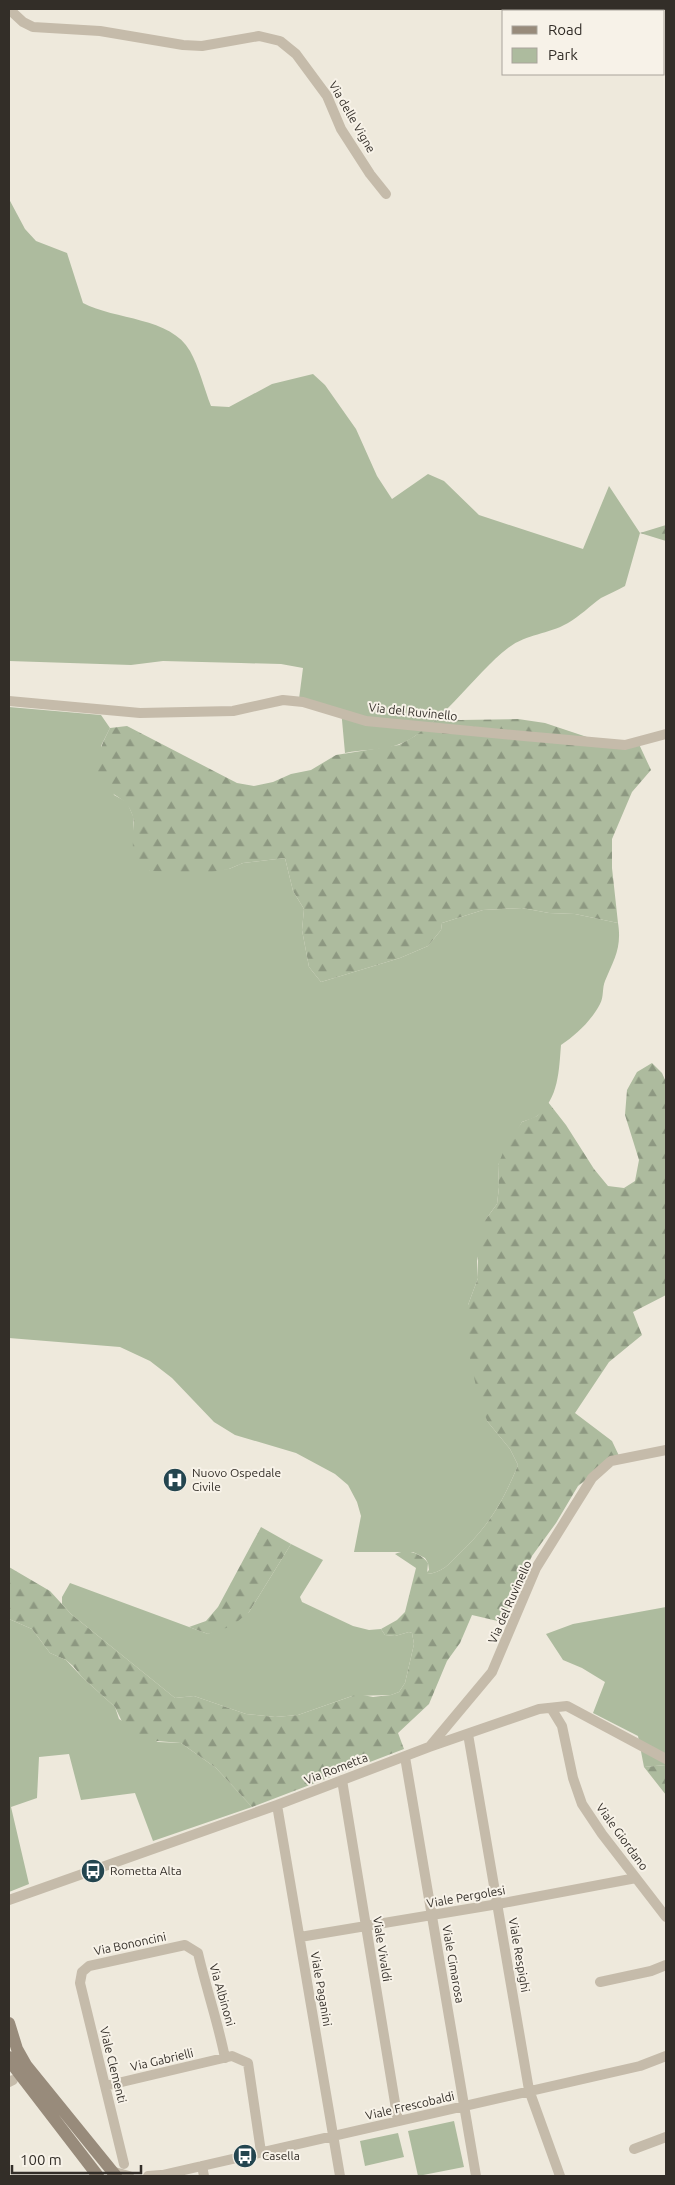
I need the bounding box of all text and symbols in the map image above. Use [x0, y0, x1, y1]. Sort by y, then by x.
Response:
legend [502, 10, 665, 75]
text: Road [548, 21, 583, 38]
text: Park [548, 46, 578, 63]
street label: Via delle Vigne [327, 79, 378, 155]
street label: Via del Ruvinello [368, 700, 458, 723]
place label: Nuovo Ospedale Civile [192, 1466, 281, 1493]
hospital icon: Nuovo Ospedale Civile [162, 1467, 188, 1493]
street label: Via del Ruvinello [485, 1558, 534, 1645]
street label: Via Rometta [302, 1750, 369, 1787]
street label: Viale Giordano [594, 1801, 651, 1873]
bus stop icon: Rometta Alta [80, 1858, 106, 1884]
place label: Rometta Alta [110, 1864, 182, 1877]
street label: Viale Pergolesi [426, 1883, 506, 1910]
street label: Viale Vivaldi [371, 1916, 394, 1982]
street label: Viale Respighi [507, 1917, 532, 1993]
street label: Viale Cimarosa [440, 1924, 467, 2004]
street label: Via Bononcini [93, 1929, 167, 1958]
street label: Viale Paganini [309, 1951, 334, 2027]
street label: Via Albinoni [207, 1962, 238, 2028]
street label: Viale Clementi [98, 2025, 129, 2104]
street label: Via Gabrielli [129, 2046, 195, 2073]
street label: Viale Frescobaldi [364, 2089, 456, 2122]
scale bar [12, 2142, 141, 2174]
bus stop icon: Casella [232, 2143, 258, 2169]
place label: Casella [262, 2149, 300, 2162]
text: 100 m [20, 2151, 62, 2168]

